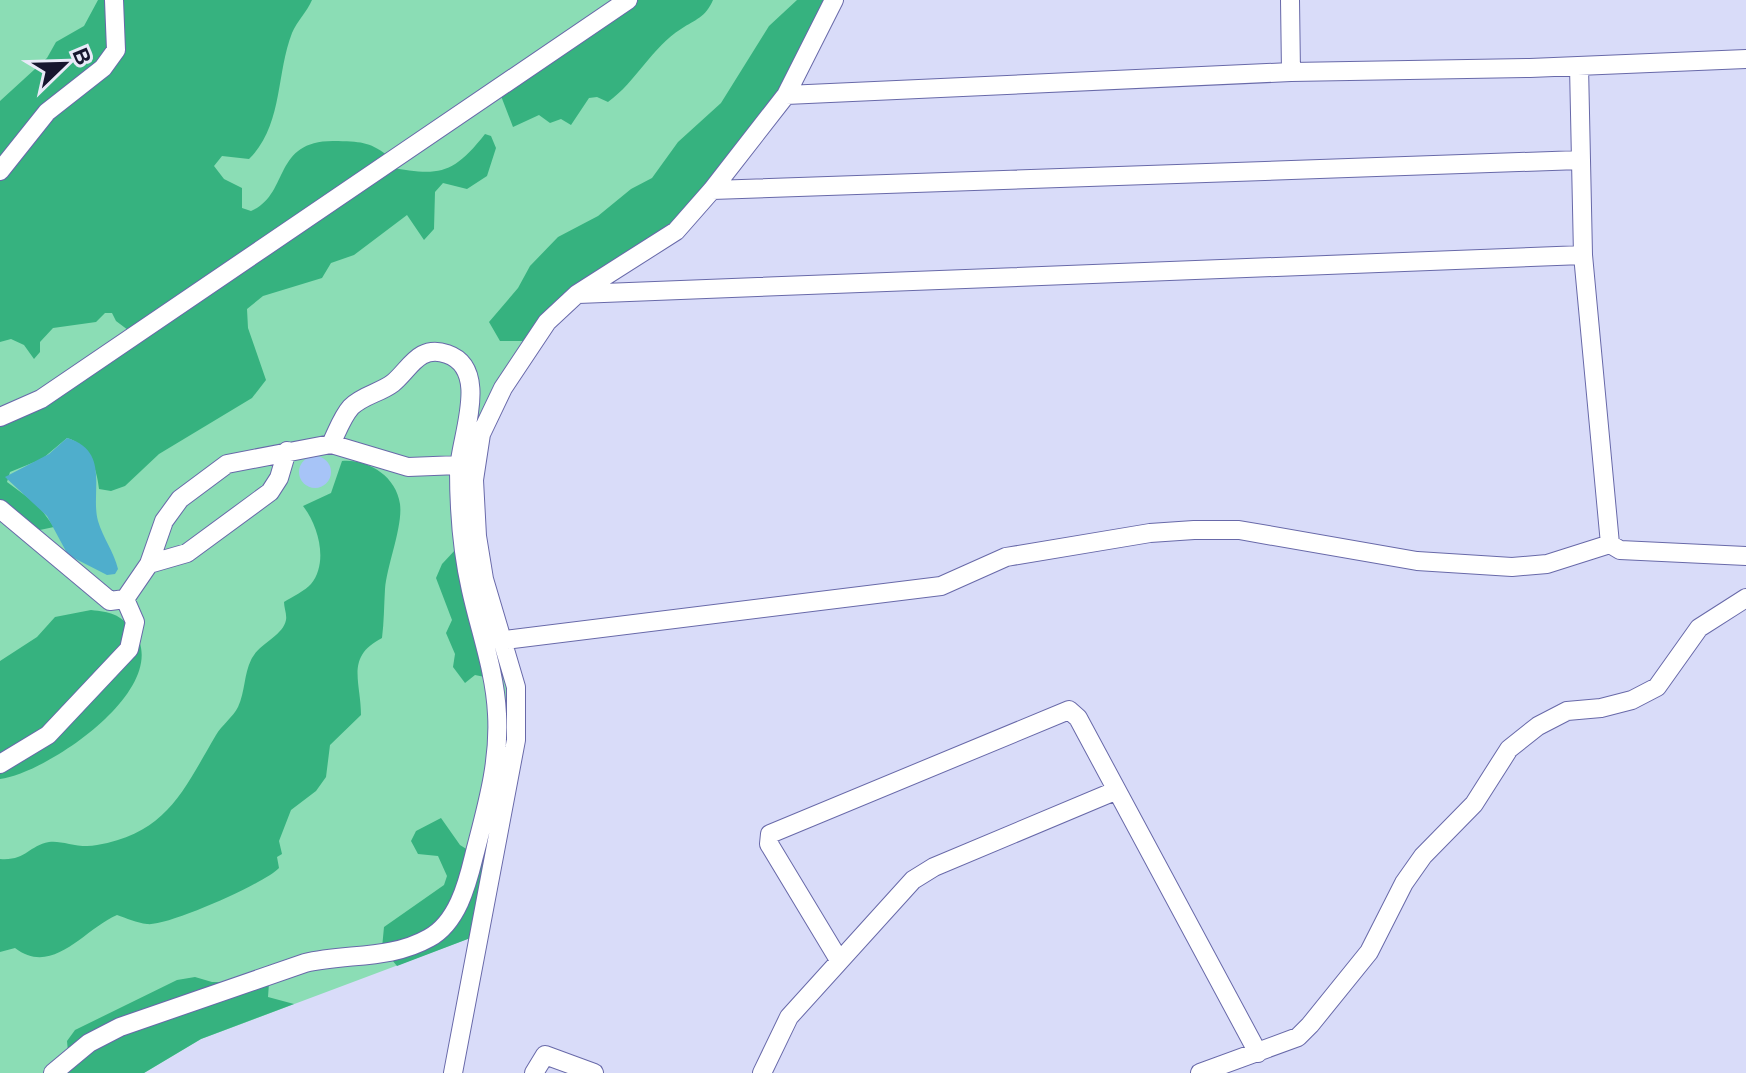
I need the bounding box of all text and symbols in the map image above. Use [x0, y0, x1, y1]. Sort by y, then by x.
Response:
north arrow [24, 24, 104, 104]
text: B [67, 44, 97, 69]

